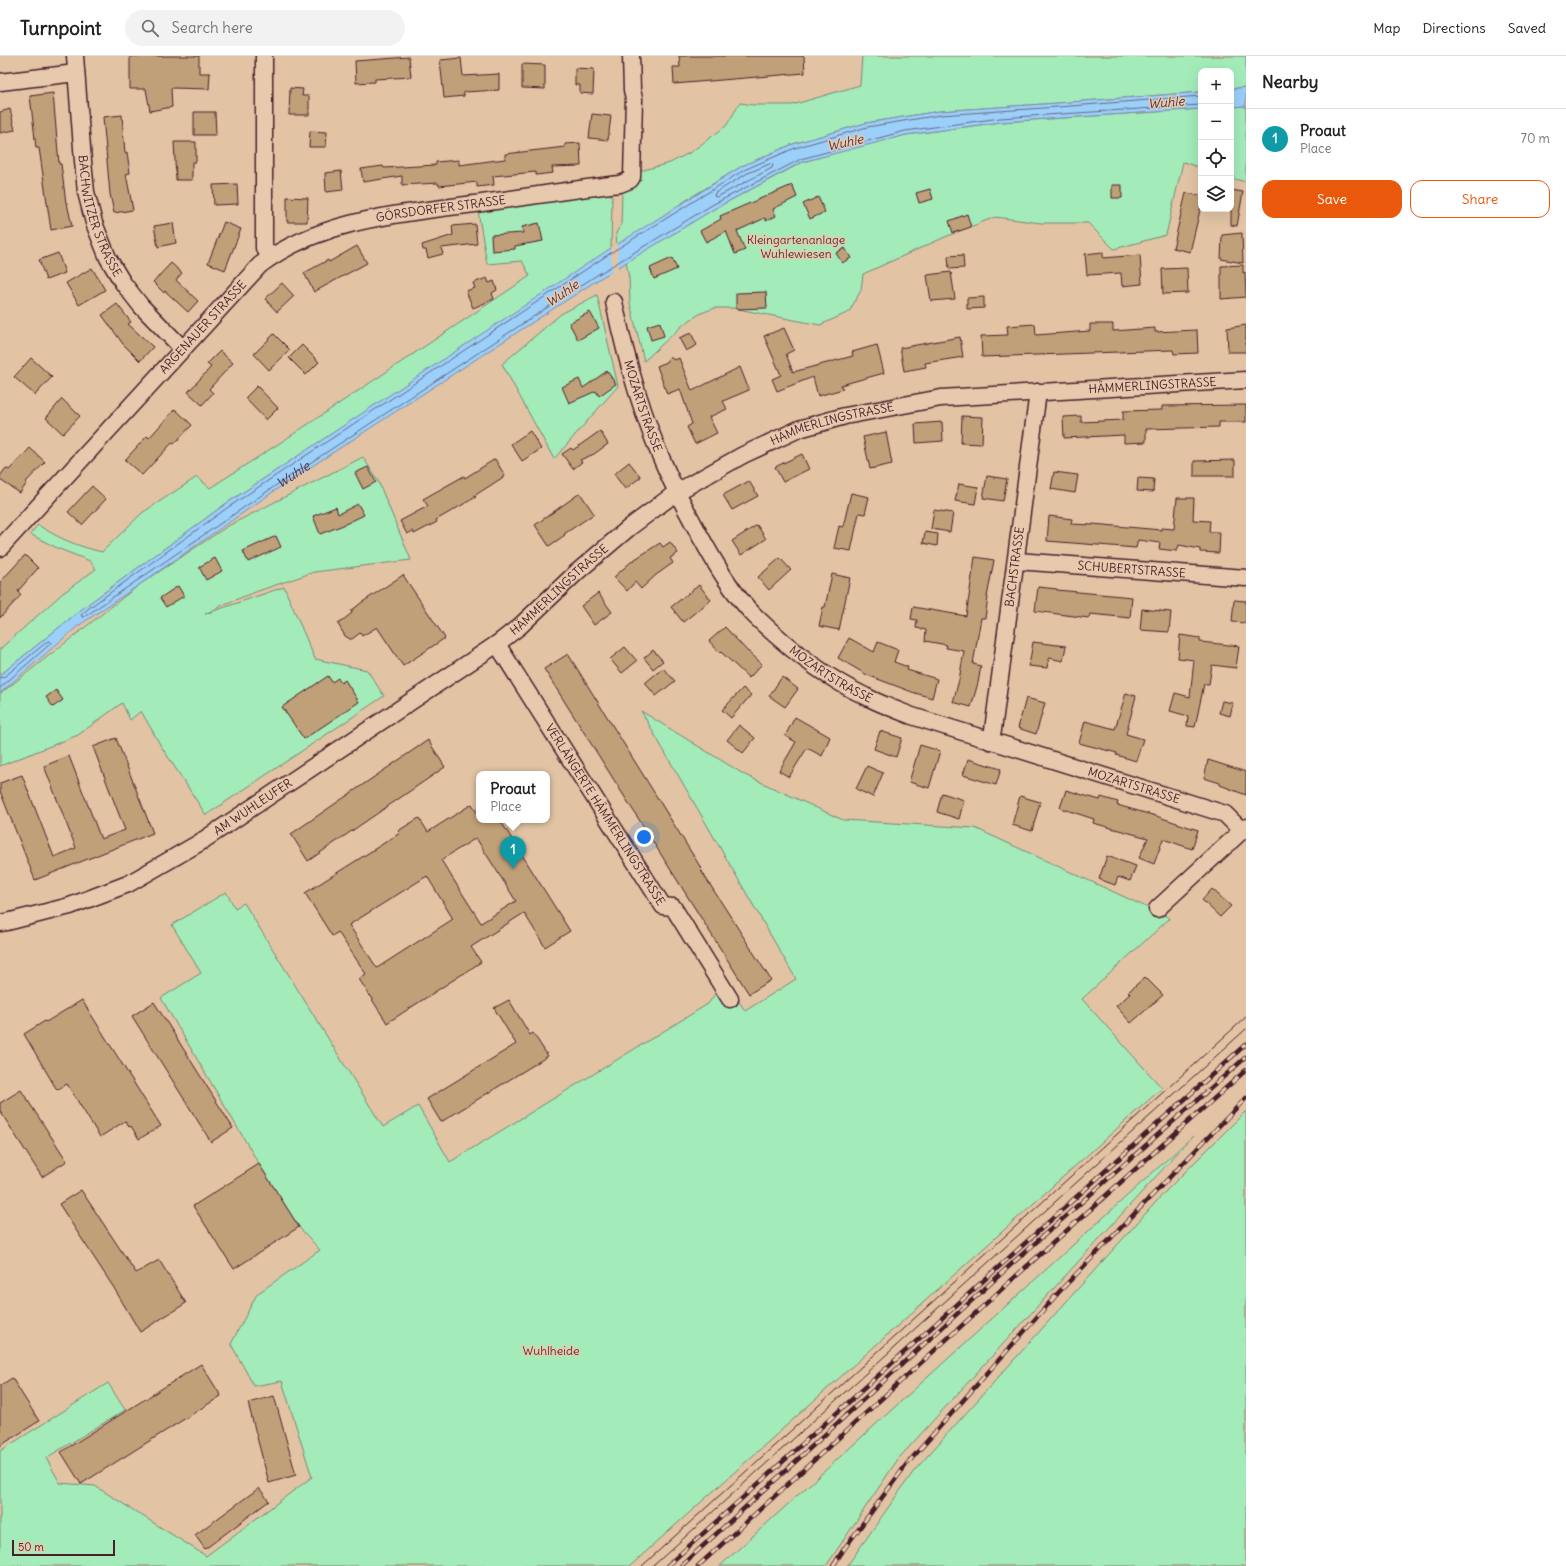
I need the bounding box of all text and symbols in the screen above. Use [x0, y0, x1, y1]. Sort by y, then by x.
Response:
search box [125, 10, 405, 46]
text: Turnpoint [20, 16, 101, 40]
icon: search [139, 17, 161, 39]
text: Search here [171, 18, 253, 37]
text: Map [1373, 19, 1400, 37]
text: Directions [1422, 19, 1486, 37]
text: Saved [1508, 19, 1546, 37]
map controls [1198, 68, 1234, 212]
button: + [1198, 68, 1234, 104]
text: Nearby [1262, 71, 1318, 93]
water label: Wuhle [1147, 92, 1186, 113]
button: − [1198, 104, 1234, 140]
text: Proaut [1300, 121, 1346, 140]
water label: Wuhle [825, 130, 866, 155]
text: 1 [1272, 130, 1278, 147]
text: 70 m [1521, 130, 1550, 147]
button: locate [1198, 140, 1234, 176]
text: Place [1300, 140, 1331, 157]
street label: BACHWITZER STRASSE [76, 154, 125, 279]
button: layers [1198, 176, 1234, 212]
button: Save [1262, 180, 1402, 218]
button: Share [1410, 180, 1550, 218]
street label: GÖRSDORFER STRASSE [375, 192, 507, 225]
park label: Kleingartenanlage Wuhlewiesen [747, 232, 845, 261]
water label: Wuhle [542, 276, 583, 311]
street label: ARGENAUER STRASSE [156, 277, 249, 377]
street label: MOZARTSTRASSE [621, 358, 666, 454]
street label: HÄMMERLINGSTRASSE [1088, 374, 1217, 396]
street label: HÄMMERLINGSTRASSE [768, 399, 895, 448]
water label: Wuhle [273, 457, 314, 492]
street label: BACHSTRASSE [1001, 526, 1027, 608]
street label: HÄMMERLINGSTRASSE [507, 541, 611, 638]
street label: SCHUBERTSTRASSE [1077, 558, 1186, 581]
street label: MOZARTSTRASSE [787, 642, 875, 706]
street label: VERLÄNGERTE HÄMMERLINGSTRASSE [542, 721, 669, 908]
street label: MOZARTSTRASSE [1086, 764, 1182, 806]
popup [476, 771, 550, 823]
street label: AM WUHLEUFER [211, 775, 295, 838]
text: Proaut [490, 779, 536, 798]
text: Place [490, 798, 522, 815]
your location [634, 827, 654, 847]
pin: 1 [500, 836, 526, 869]
park label: Wuhlheide [523, 1343, 579, 1358]
scale bar [12, 1538, 115, 1557]
text: 50 m [18, 1540, 44, 1554]

